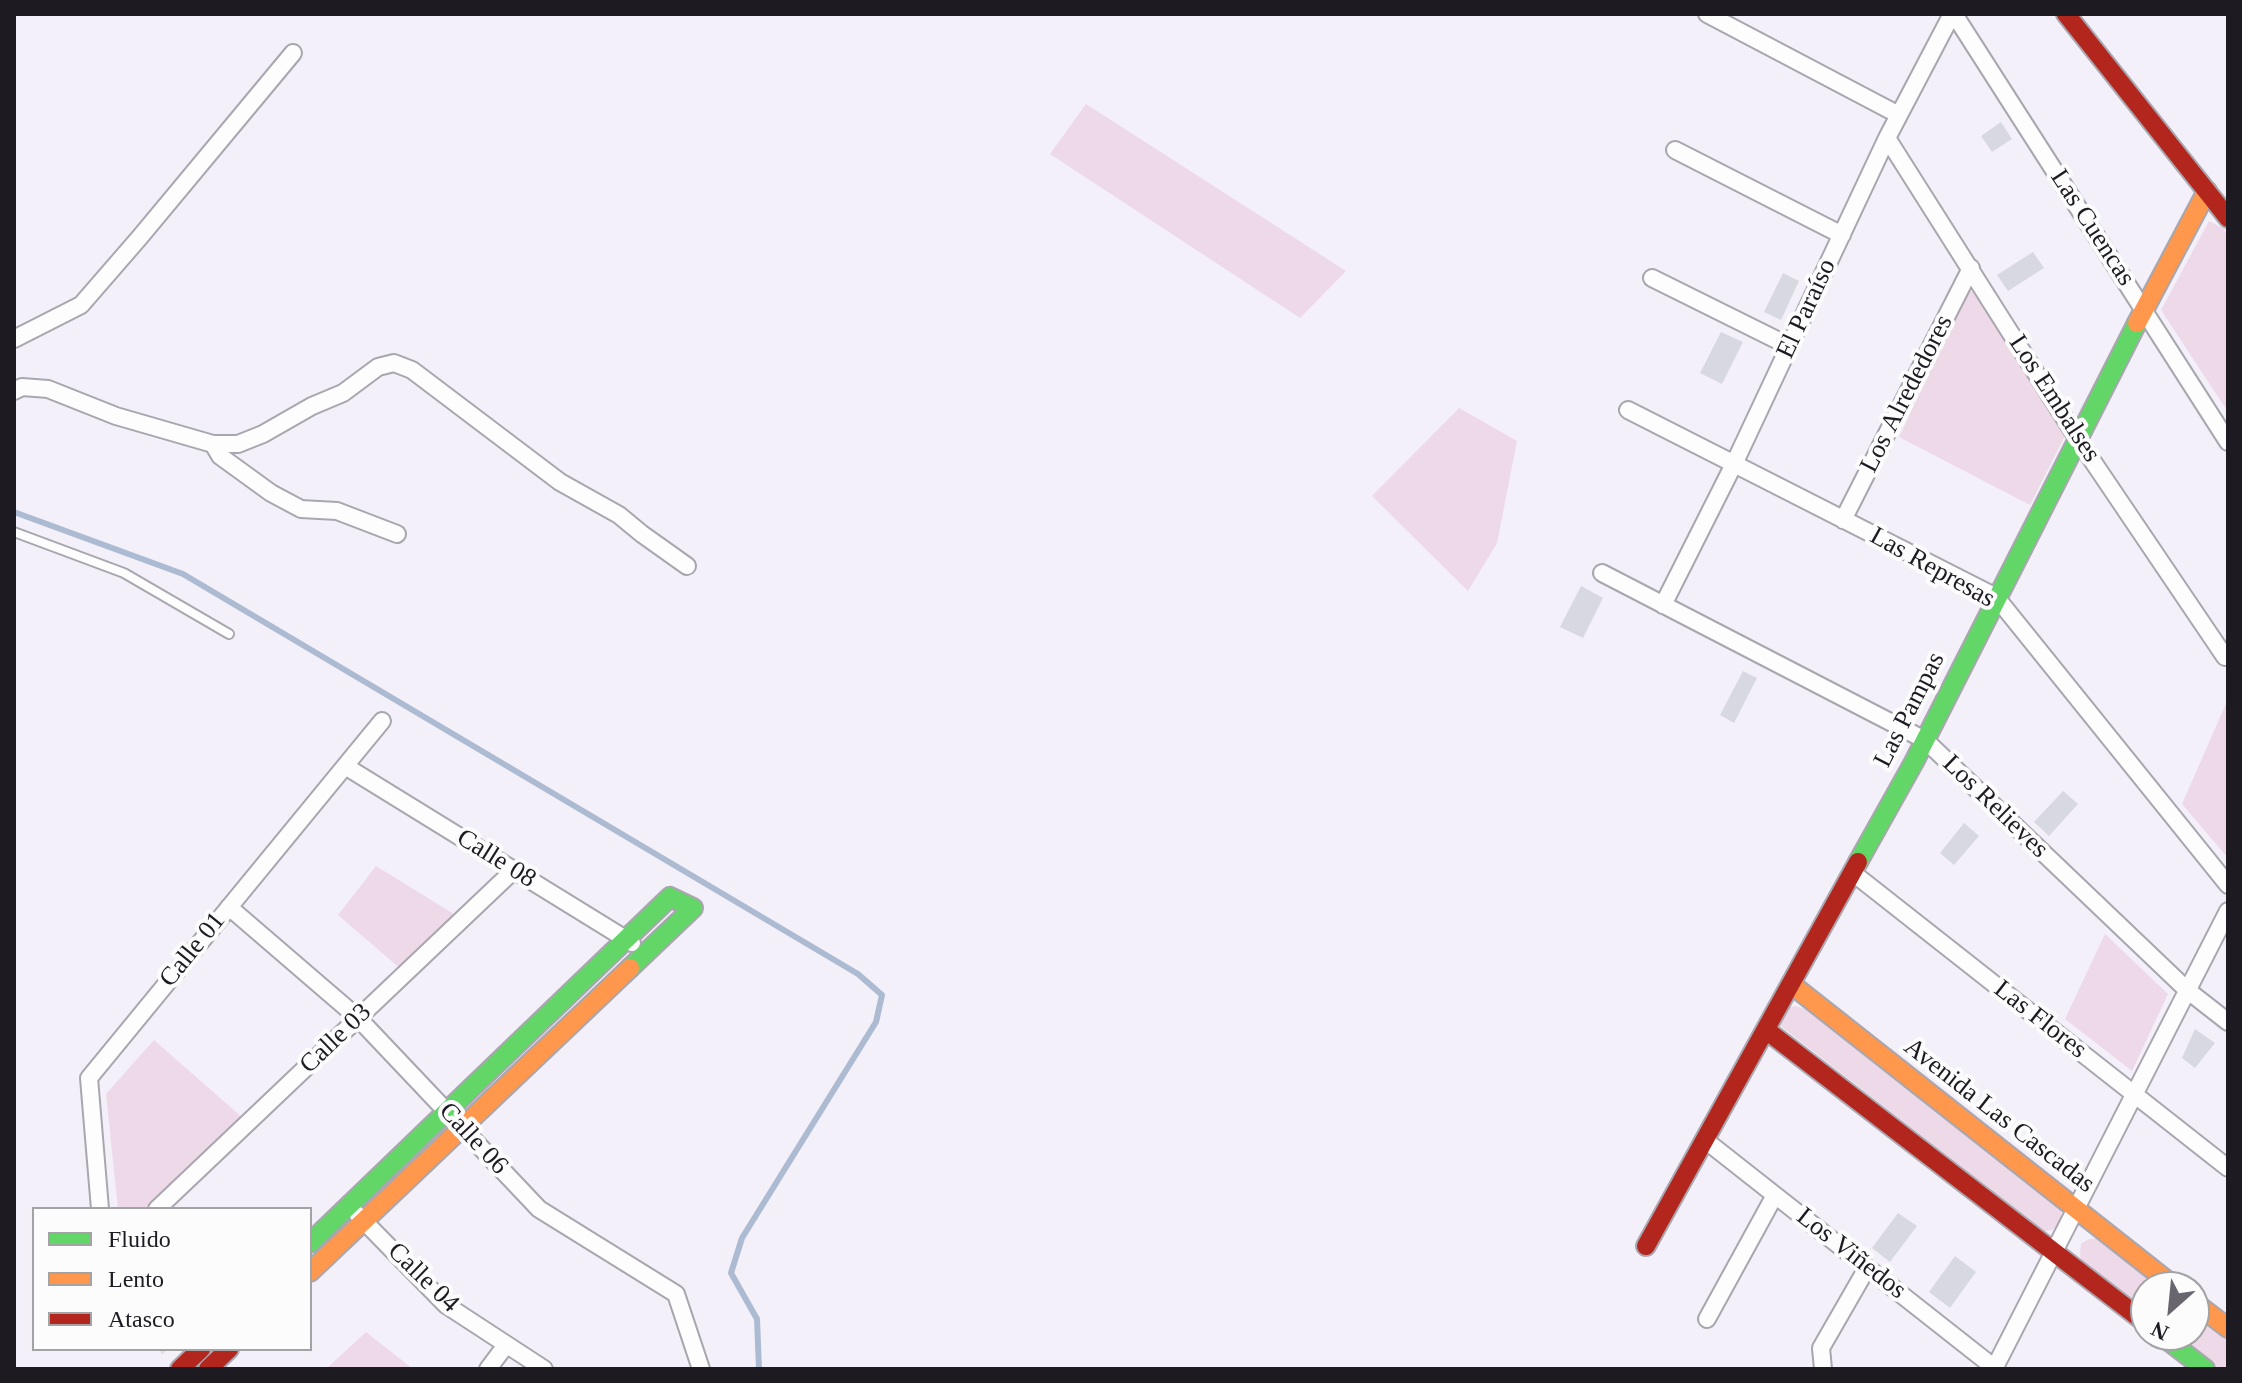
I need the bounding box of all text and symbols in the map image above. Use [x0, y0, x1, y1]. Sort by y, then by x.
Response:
street label: Las Cuencas [2043, 164, 2141, 292]
street label: El Paraíso [1770, 254, 1844, 364]
street label: Los Alrededores [1854, 310, 1960, 478]
street label: Los Embalses [2001, 330, 2107, 468]
street label: Las Represas [1864, 521, 2000, 615]
street label: Las Pampas [1868, 647, 1952, 773]
street label: Los Relieves [1936, 749, 2054, 865]
street label: Calle 08 [451, 823, 541, 895]
street label: Calle 01 [153, 906, 233, 994]
street label: Las Flores [1987, 974, 2093, 1066]
street label: Calle 03 [294, 997, 378, 1081]
street label: Avenida Las Cascadas [1897, 1032, 2101, 1200]
street label: Calle 06 [432, 1096, 514, 1182]
street label: Los Viñedos [1790, 1202, 1912, 1306]
legend [32, 1207, 312, 1351]
text: Fluido [108, 1226, 171, 1252]
street label: Calle 04 [381, 1236, 465, 1320]
text: Lento [108, 1266, 164, 1292]
north arrow [2130, 1271, 2210, 1351]
text: Atasco [108, 1306, 175, 1332]
text: N [2147, 1316, 2173, 1346]

